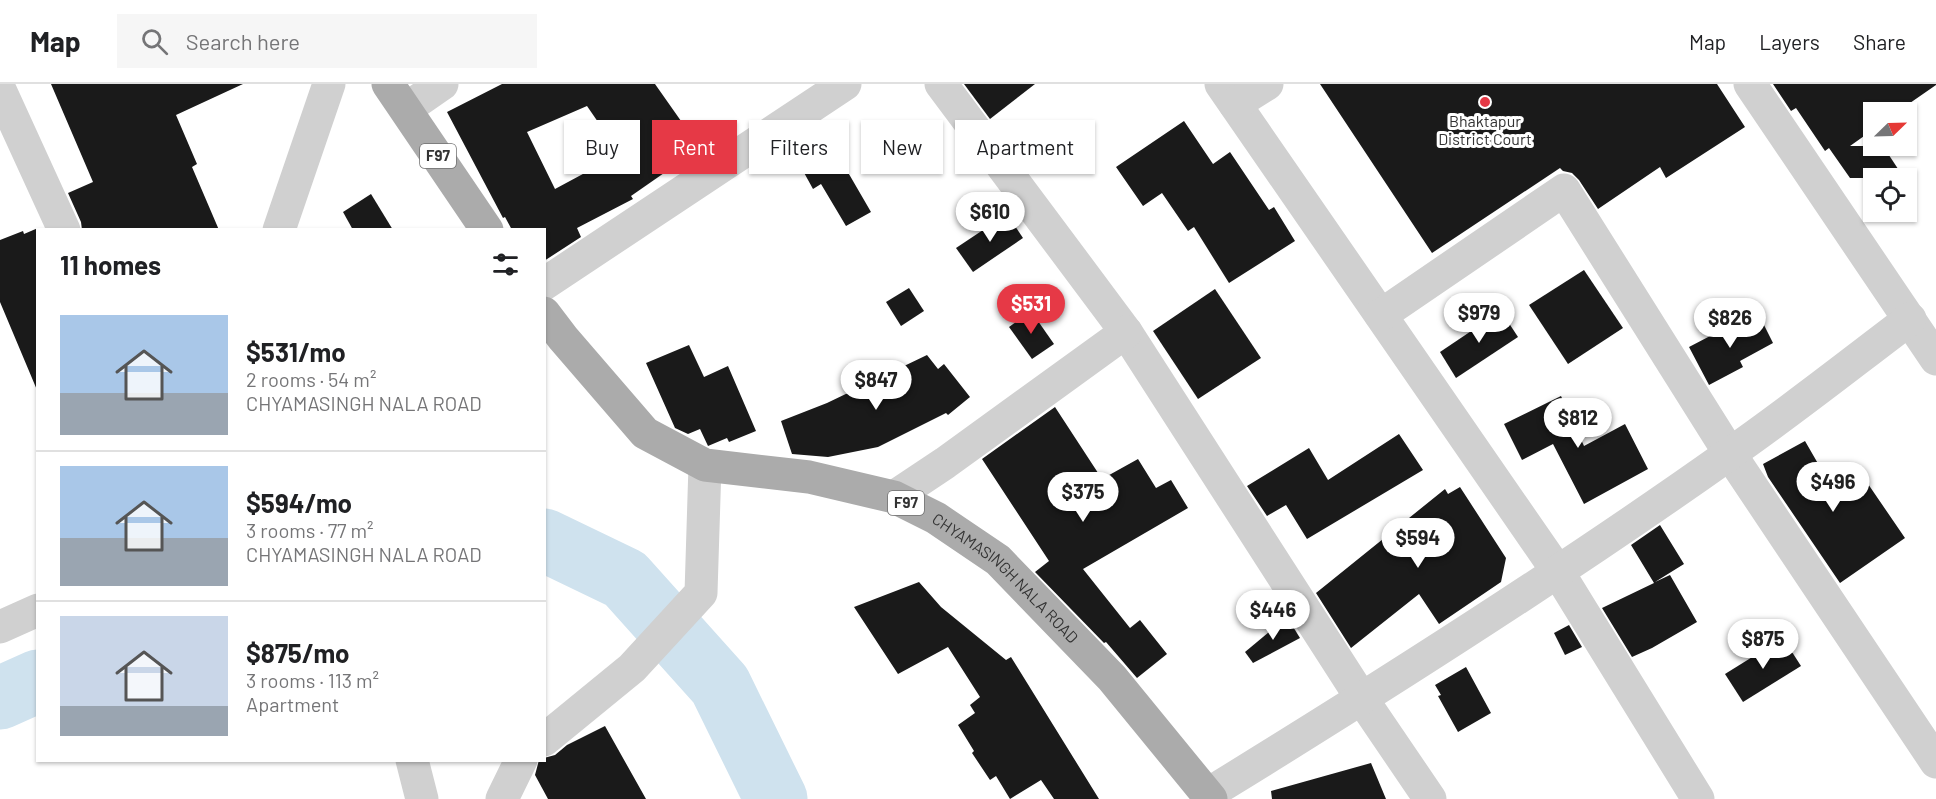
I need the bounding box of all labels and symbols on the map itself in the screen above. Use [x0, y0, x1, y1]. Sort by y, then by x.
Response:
marker: Bhaktapur District Court [1478, 95, 1492, 109]
north arrow [1863, 102, 1917, 156]
place label: Bhaktapur District Court [1438, 111, 1532, 148]
road number: F97 [420, 144, 456, 168]
pin: $610 [954, 192, 1026, 243]
pin: $531 [995, 284, 1067, 335]
pin: $979 [1443, 293, 1515, 344]
pin: $826 [1694, 298, 1766, 349]
pin: $847 [840, 360, 912, 411]
pin: $812 [1542, 398, 1614, 449]
pin: $496 [1797, 462, 1869, 513]
pin: $375 [1047, 472, 1119, 523]
road number: F97 [888, 491, 924, 515]
street label: CHYAMASINGH NALA ROAD [929, 508, 1083, 647]
pin: $594 [1382, 518, 1454, 569]
pin: $446 [1237, 590, 1309, 641]
pin: $875 [1727, 619, 1799, 670]

